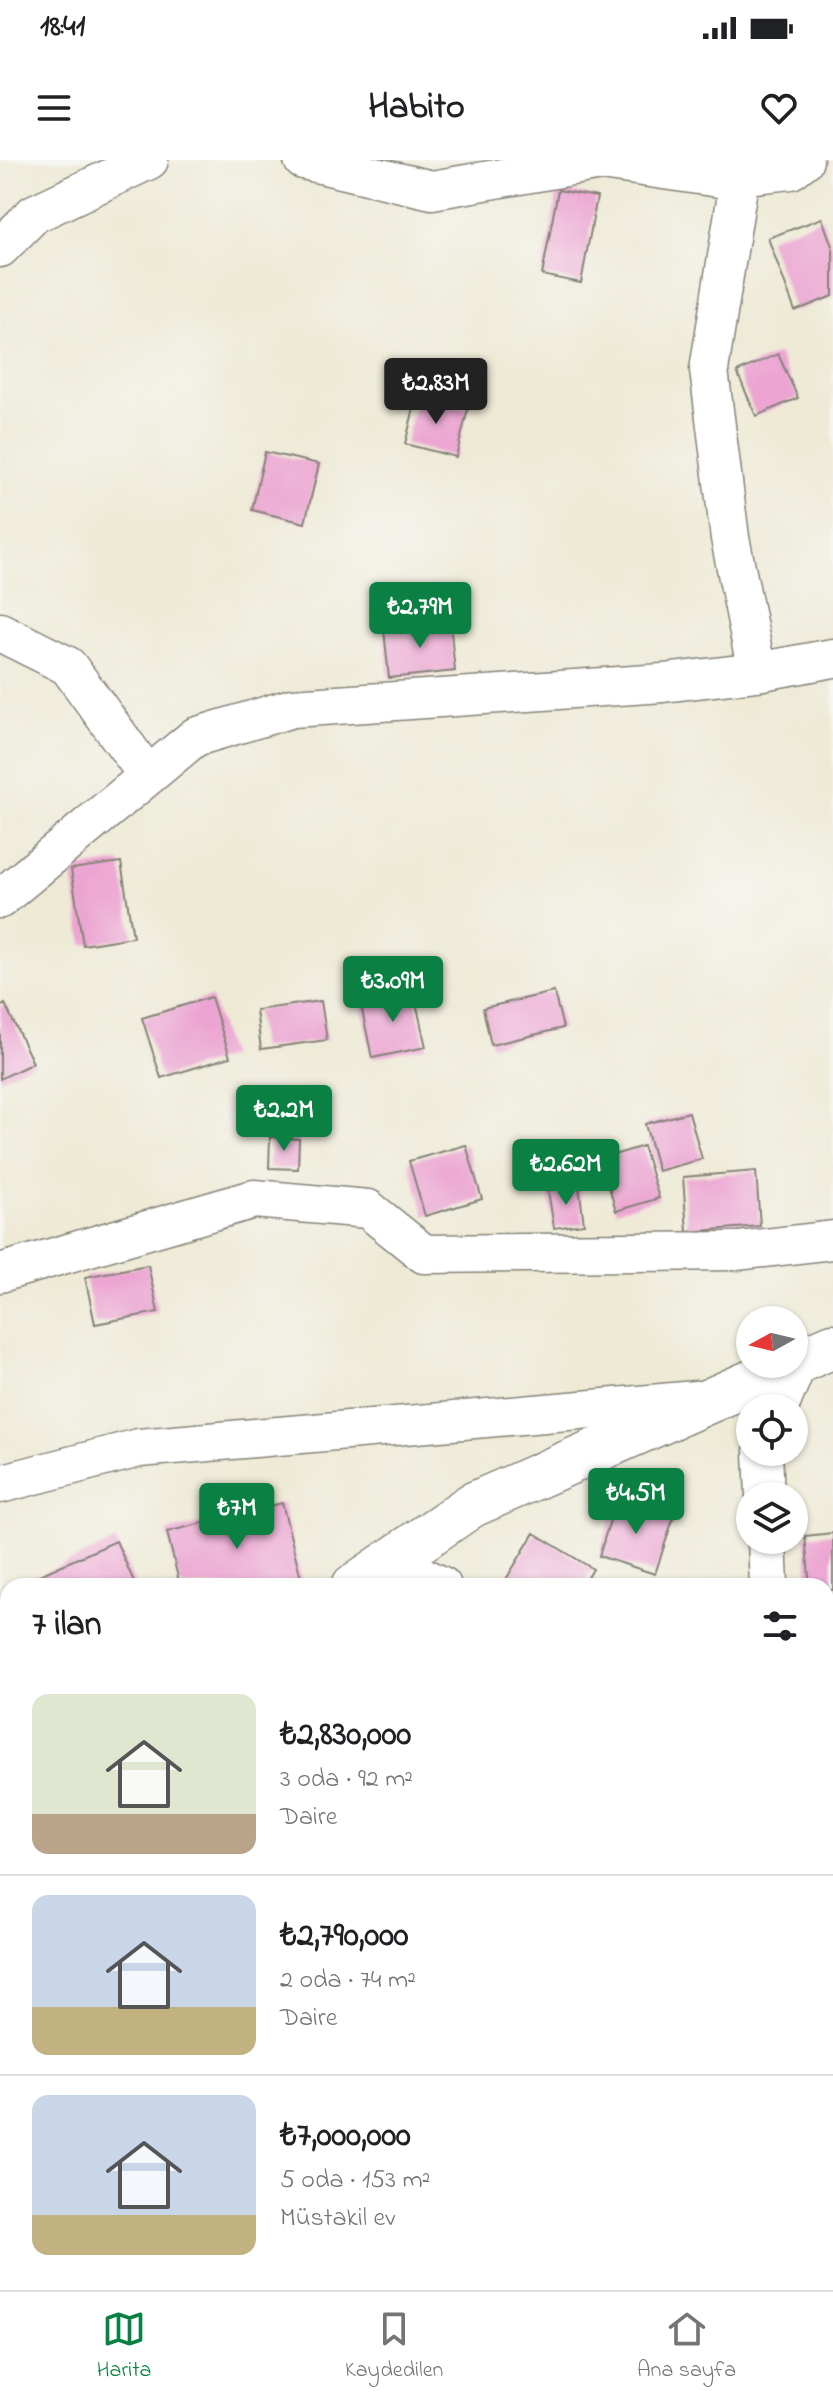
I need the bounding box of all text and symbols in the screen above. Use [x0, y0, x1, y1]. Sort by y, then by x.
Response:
text: 18:41 [40, 6, 85, 50]
text: Habito [368, 82, 465, 135]
icon: menu [32, 86, 76, 130]
icon: heart [757, 86, 801, 130]
pin: ₺2.83M [371, 358, 501, 426]
text: ₺2.83M [402, 365, 470, 403]
pin: ₺2.79M [355, 582, 485, 650]
text: ₺2.79M [387, 589, 453, 627]
pin: ₺3.09M [328, 956, 458, 1024]
text: ₺3.09M [361, 963, 425, 1001]
pin: ₺2.2M [228, 1085, 340, 1153]
text: ₺2.2M [254, 1092, 314, 1130]
pin: ₺2.62M [501, 1139, 631, 1207]
text: ₺2.62M [530, 1146, 602, 1184]
north arrow [736, 1306, 808, 1378]
map controls [736, 1306, 808, 1554]
button: locate [736, 1394, 808, 1466]
pin: ₺4.5M [580, 1468, 692, 1536]
text: ₺4.5M [606, 1475, 666, 1513]
button: layers [736, 1482, 808, 1554]
pin: ₺7M [198, 1483, 276, 1551]
text: ₺7M [217, 1490, 257, 1528]
text: 7 ilan [32, 1601, 101, 1651]
icon: filters [758, 1604, 802, 1648]
text: ₺2,830,000 [280, 1711, 411, 1761]
icon: home [96, 1726, 192, 1822]
text: 3 oda · 92 m² [280, 1761, 413, 1799]
text: Daire [280, 1799, 338, 1837]
text: ₺2,790,000 [280, 1912, 409, 1962]
icon: home [96, 1927, 192, 2023]
text: 2 oda · 74 m² [280, 1962, 416, 2000]
text: Daire [280, 2000, 338, 2038]
text: ₺7,000,000 [280, 2112, 411, 2162]
icon: home [96, 2127, 192, 2223]
text: 5 oda · 153 m² [280, 2162, 430, 2200]
text: Müstakil ev [280, 2200, 395, 2238]
tab: Harita [97, 2307, 152, 2387]
tab: Kaydedilen [345, 2307, 443, 2387]
tab: Ana sayfa [637, 2307, 736, 2387]

